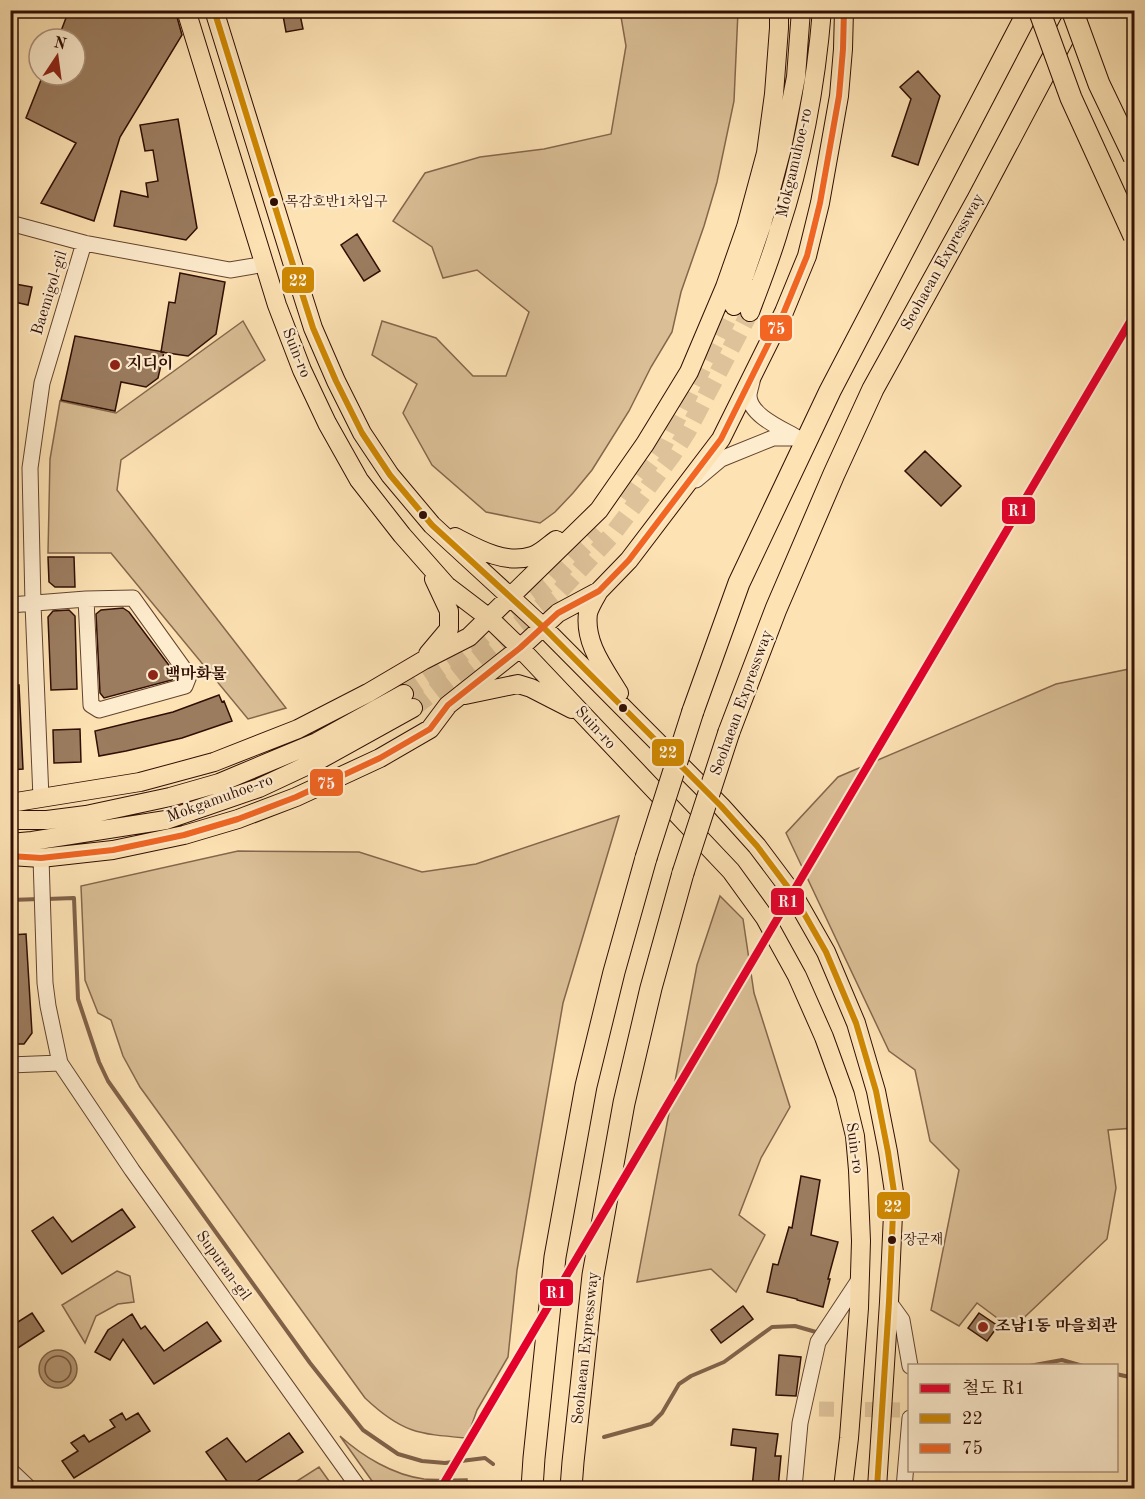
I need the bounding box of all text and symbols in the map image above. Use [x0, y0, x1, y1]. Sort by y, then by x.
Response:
north arrow [27, 27, 87, 87]
text: N [52, 35, 68, 54]
street label: Mokgamuhoe-ro [775, 107, 815, 219]
street label: Seohaean Expressway [899, 190, 988, 333]
place label: 목감호반1차입구 [285, 194, 388, 209]
marker: 목감호반1차입구 [268, 196, 280, 208]
street label: Baemigol-gil [30, 249, 70, 337]
line badge: 22 [281, 266, 315, 294]
text: 22 [289, 274, 307, 290]
line badge: 75 [759, 314, 793, 342]
text: 75 [767, 322, 785, 338]
street label: Suin-ro [279, 326, 313, 380]
place label: 지디이 [127, 354, 173, 373]
marker: 지디이 [108, 358, 122, 372]
line badge: R1 [1001, 496, 1036, 525]
text: R1 [1008, 504, 1028, 520]
unlabelled marker [417, 509, 429, 521]
street label: Seohaean Expressway [708, 628, 776, 778]
place label: 백마화물 [165, 664, 227, 683]
marker: 백마화물 [146, 668, 160, 682]
unlabelled marker [617, 702, 629, 714]
street label: Suin-ro [571, 704, 619, 752]
line badge: 22 [651, 738, 685, 767]
text: 22 [659, 746, 677, 762]
line badge: 75 [309, 768, 344, 797]
street label: Mokgamuhoe-ro [165, 772, 275, 826]
text: 75 [317, 777, 335, 793]
line badge: R1 [770, 887, 805, 916]
text: R1 [778, 895, 798, 911]
street label: Suin-ro [842, 1121, 866, 1175]
line badge: 22 [876, 1191, 911, 1220]
text: 22 [884, 1200, 902, 1216]
street label: Supuran-gil [193, 1228, 253, 1304]
place label: 장군재 [903, 1232, 944, 1247]
marker: 장군재 [886, 1234, 898, 1246]
street label: Seohaean Expressway [570, 1270, 602, 1425]
line badge: R1 [539, 1278, 574, 1307]
text: R1 [546, 1286, 566, 1302]
place label: 조남1동 마을회관 [995, 1316, 1117, 1335]
marker: 조남1동 마을회관 [976, 1320, 990, 1334]
legend [908, 1364, 1118, 1472]
text: 철도 R1 [962, 1379, 1025, 1398]
text: 22 [962, 1410, 983, 1428]
text: 75 [962, 1440, 983, 1458]

